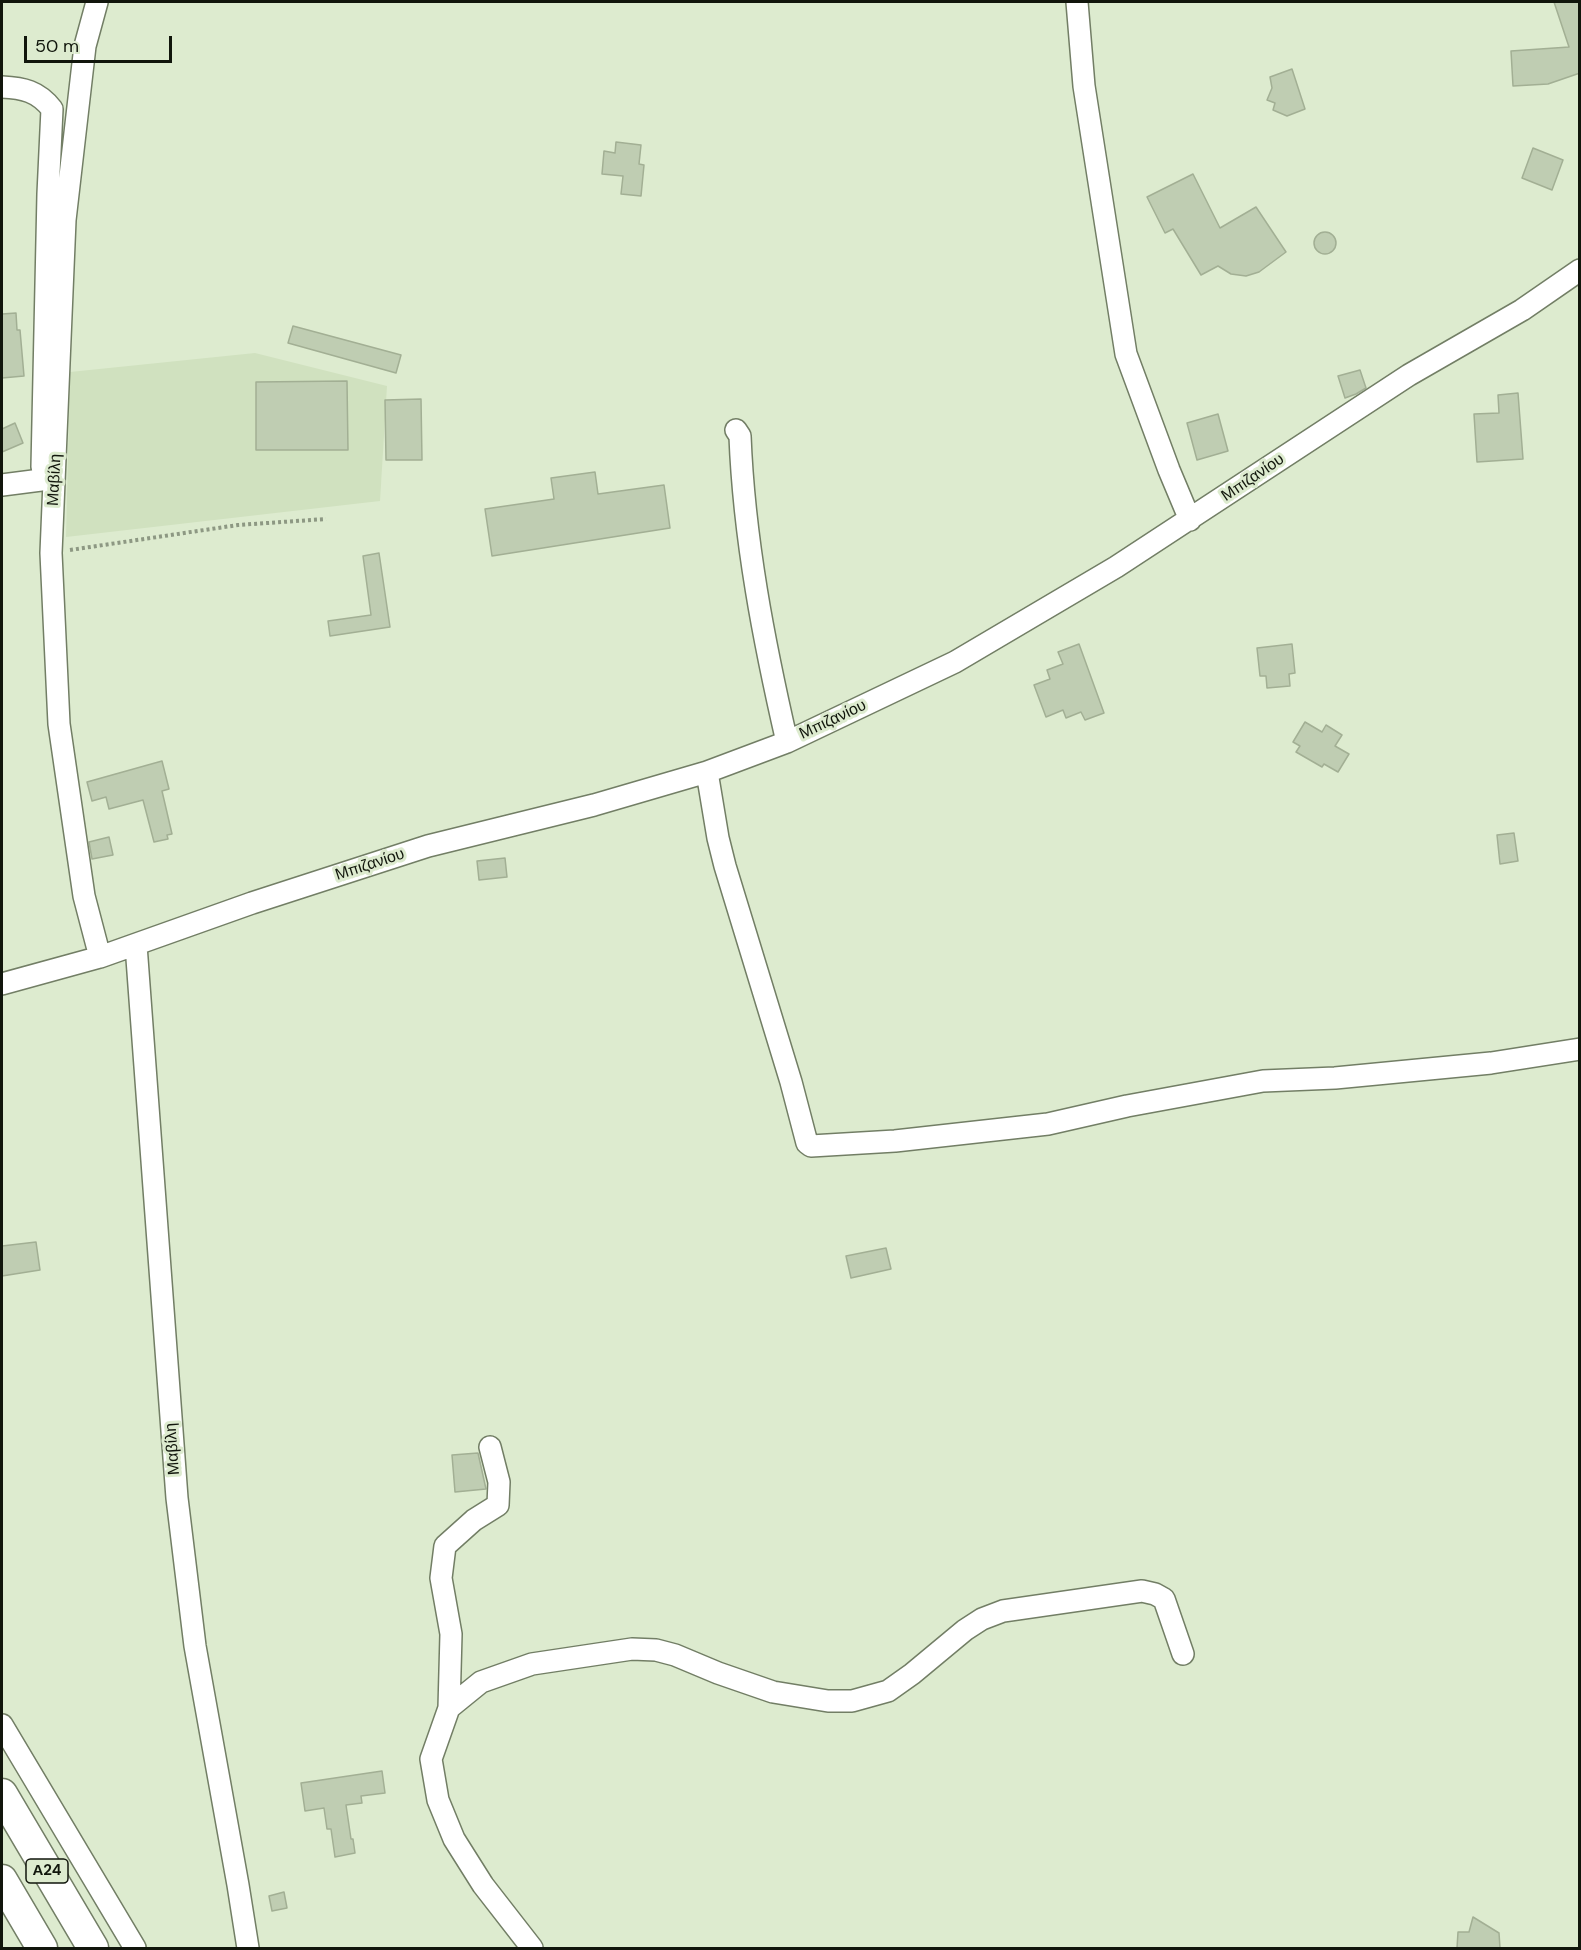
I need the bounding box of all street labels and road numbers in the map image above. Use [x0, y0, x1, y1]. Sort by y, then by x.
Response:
street label: Μπιζανίου [1218, 450, 1288, 506]
street label: Μαβίλη [44, 453, 66, 507]
street label: Μπιζανίου [796, 696, 870, 744]
street label: Μπιζανίου [333, 845, 407, 885]
street label: Μαβίλη [162, 1422, 184, 1476]
road number: Α24 [26, 1859, 68, 1883]

